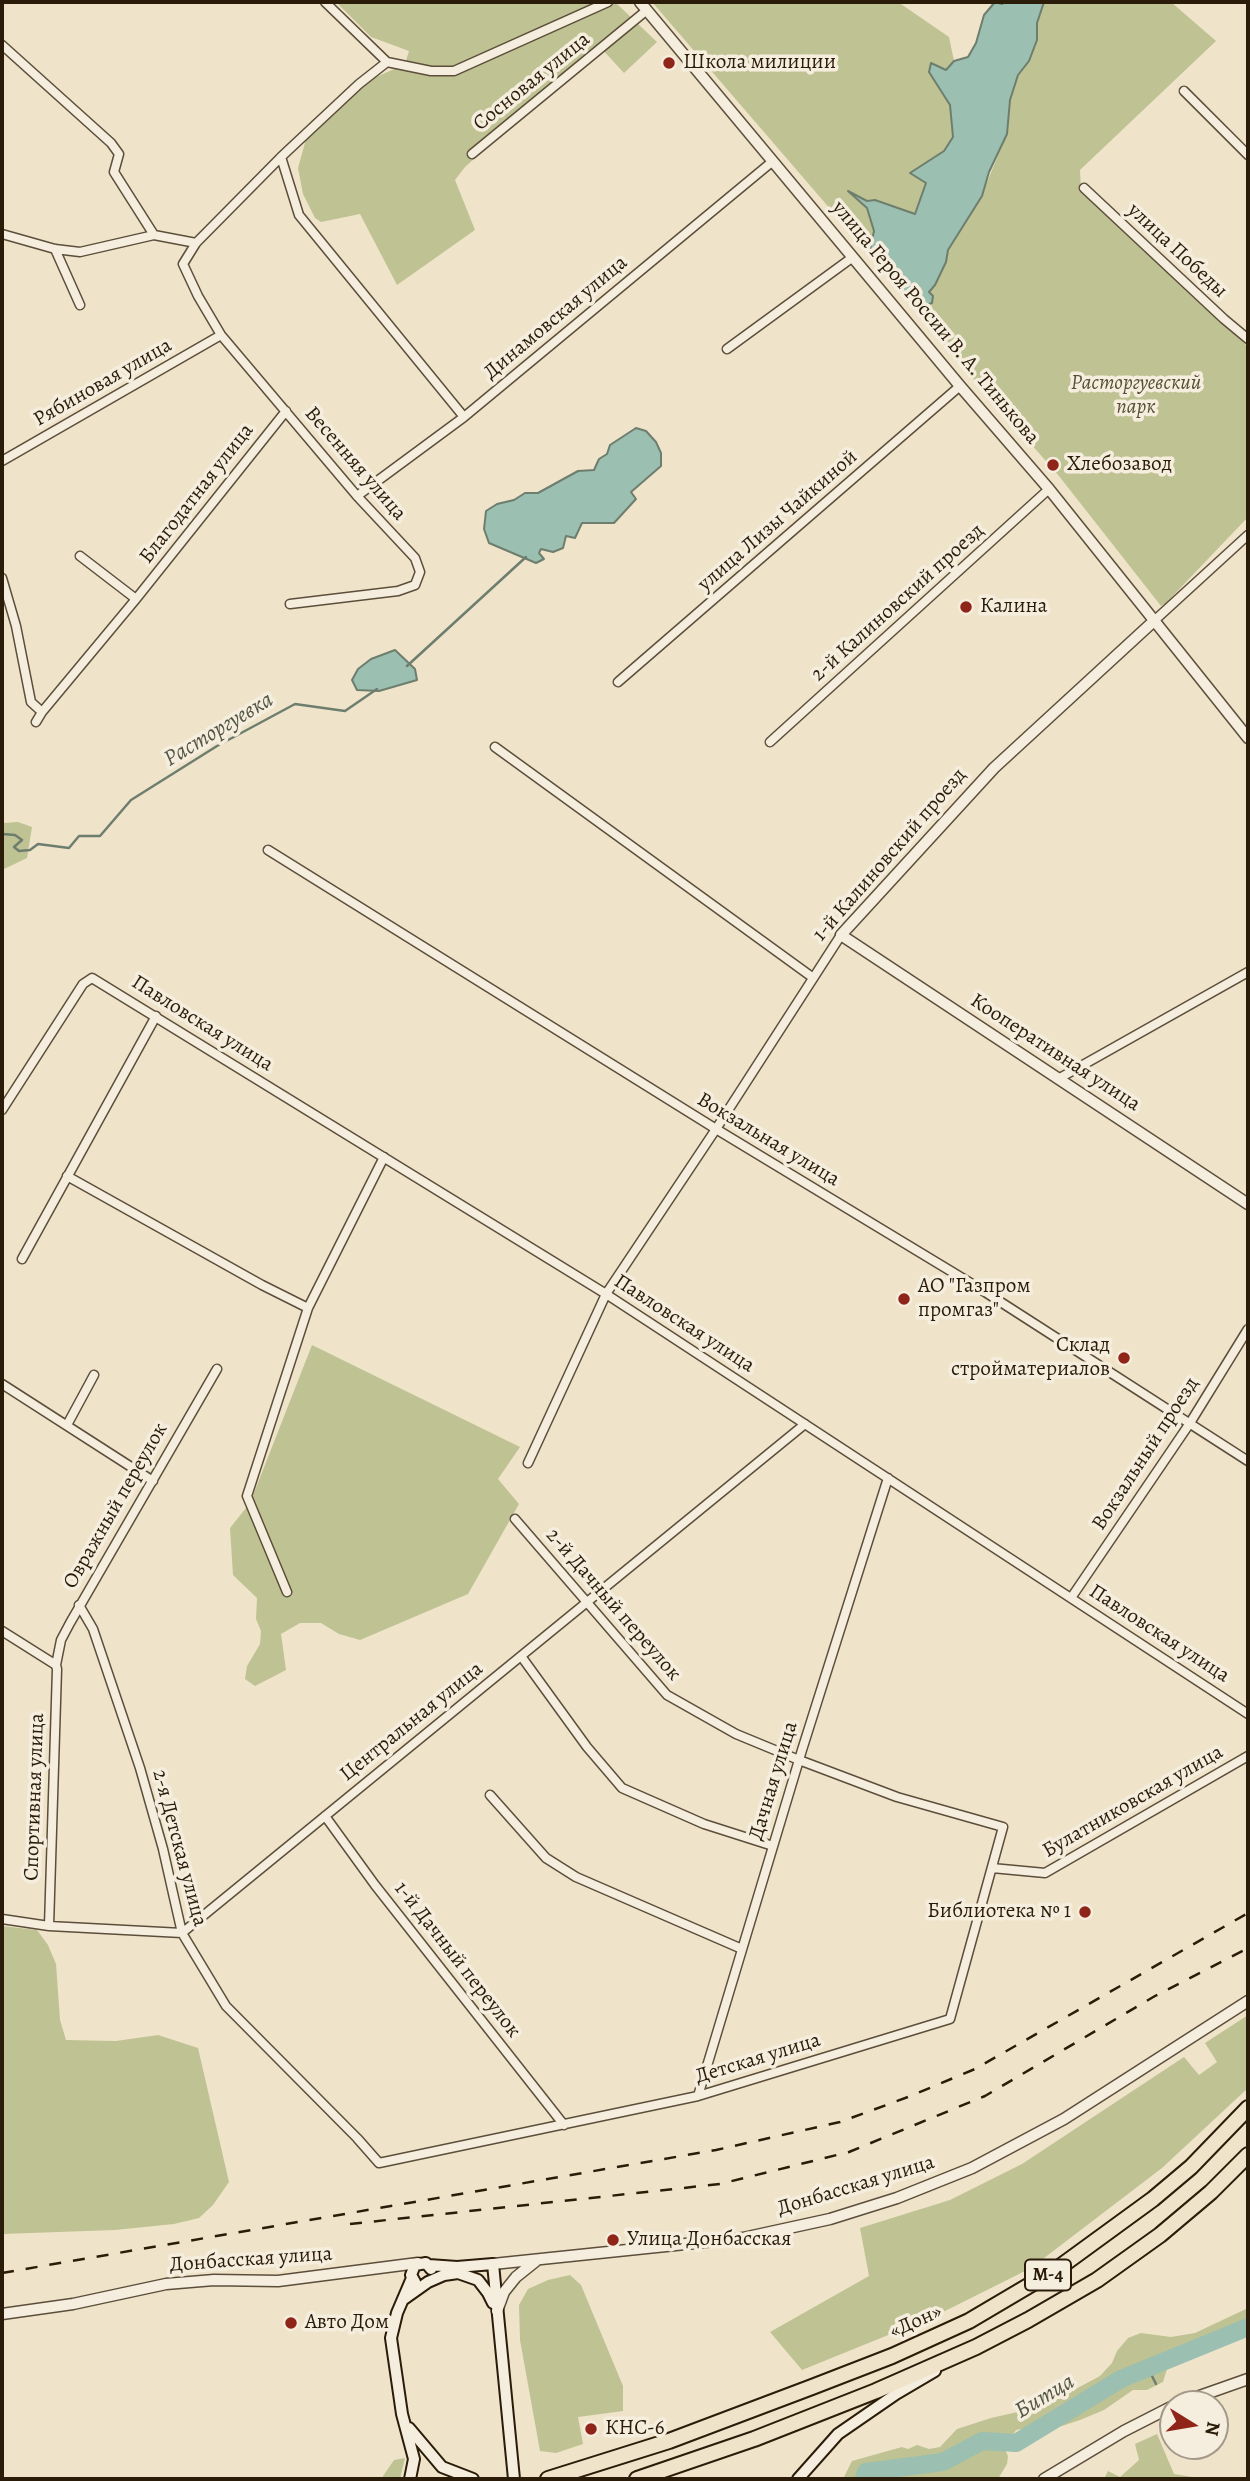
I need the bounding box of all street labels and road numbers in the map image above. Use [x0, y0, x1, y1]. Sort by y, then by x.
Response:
street label: Сосновая улица [469, 27, 595, 137]
street label: улица Героя России В. А. Тинькова [826, 196, 1044, 450]
street label: улица Победы [1122, 198, 1232, 304]
street label: Динамовская улица [479, 251, 633, 385]
street label: Рябиновая улица [29, 333, 177, 433]
street label: Весенняя улица [299, 402, 411, 526]
street label: Благодатная улица [134, 419, 260, 569]
street label: улица Лизы Чайкиной [693, 445, 863, 597]
street label: 2-й Калиновский проезд [806, 519, 990, 687]
street label: 1-й Калиновский проезд [808, 763, 972, 947]
street label: Павловская улица [126, 970, 278, 1078]
street label: Кооперативная улица [965, 989, 1145, 1117]
street label: Вокзальная улица [692, 1087, 844, 1193]
street label: Павловская улица [609, 1269, 759, 1379]
street label: Вокзальный проезд [1087, 1373, 1205, 1535]
street label: Овражный переулок [58, 1419, 174, 1593]
street label: 2-й Дачный переулок [540, 1524, 686, 1686]
street label: Павловская улица [1084, 1579, 1234, 1689]
street label: Центральная улица [336, 1657, 488, 1787]
street label: Спортивная улица [19, 1713, 51, 1881]
street label: Дачная улица [744, 1719, 804, 1843]
street label: Булатниковская улица [1038, 1740, 1228, 1864]
street label: 2-я Детская улица [146, 1767, 212, 1929]
street label: 1-й Дачный переулок [388, 1877, 526, 2043]
street label: Детская улица [692, 2028, 824, 2090]
street label: Донбасская улица [774, 2150, 938, 2222]
street label: Донбасская улица [169, 2242, 333, 2278]
road number: М-4 [1025, 2260, 1071, 2290]
street label: «Дон» [886, 2299, 946, 2345]

